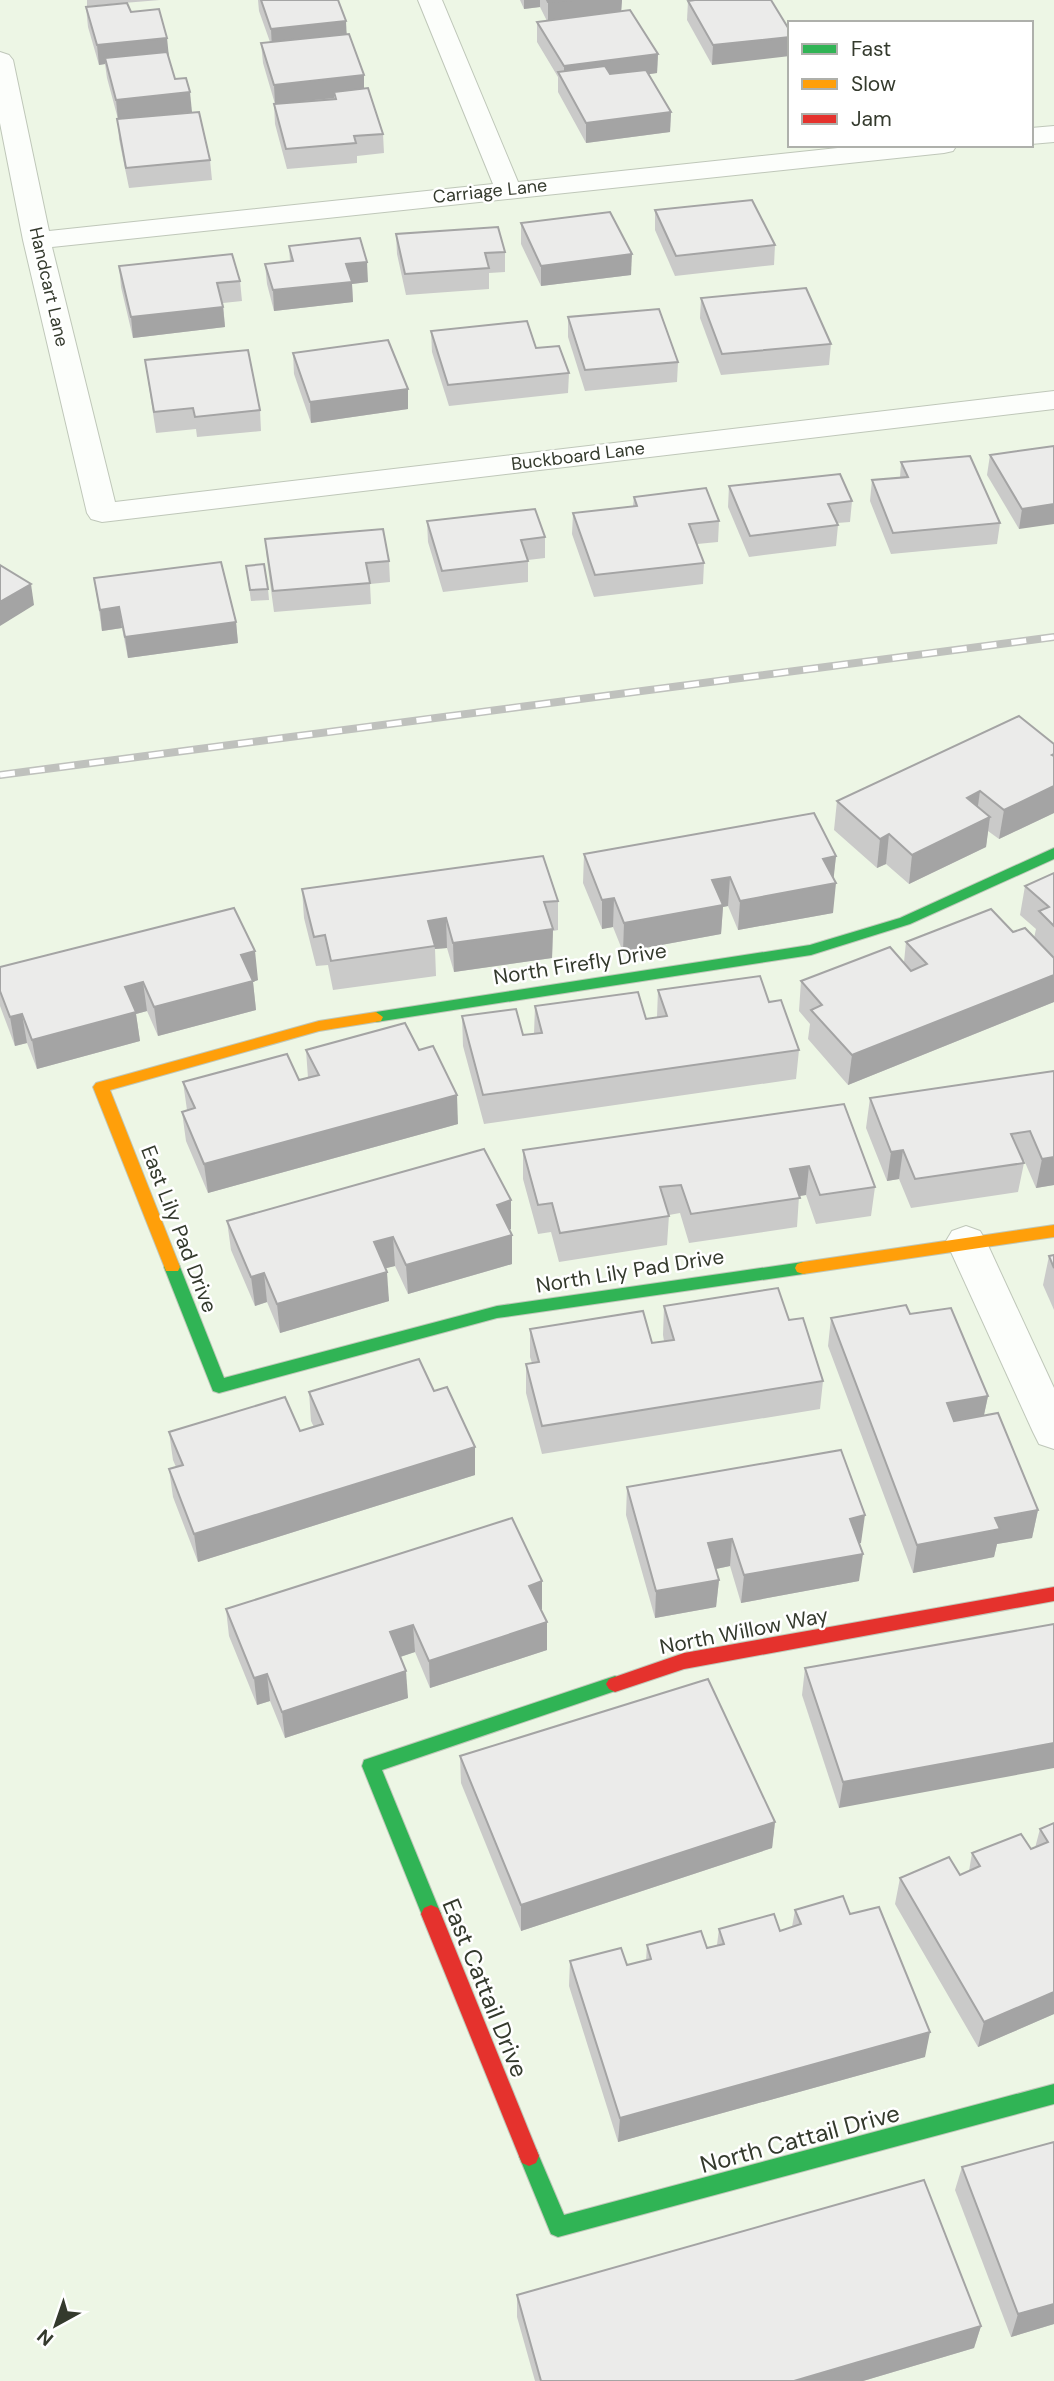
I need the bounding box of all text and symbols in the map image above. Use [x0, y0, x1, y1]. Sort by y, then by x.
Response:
legend [788, 21, 1033, 147]
text: Fast [851, 35, 891, 63]
text: Slow [851, 70, 896, 98]
text: Jam [851, 105, 892, 133]
street label: Carriage Lane [432, 173, 548, 209]
street label: Handcart Lane [24, 225, 74, 349]
street label: Buckboard Lane [510, 436, 646, 476]
street label: North Firefly Drive [491, 936, 669, 992]
street label: East Lily Pad Drive [134, 1141, 224, 1317]
street label: North Lily Pad Drive [534, 1242, 726, 1300]
street label: North Willow Way [657, 1601, 831, 1661]
street label: East Cattail Drive [435, 1894, 535, 2082]
street label: North Cattail Drive [697, 2097, 903, 2180]
north arrow [21, 2290, 91, 2360]
text: N [32, 2324, 59, 2352]

